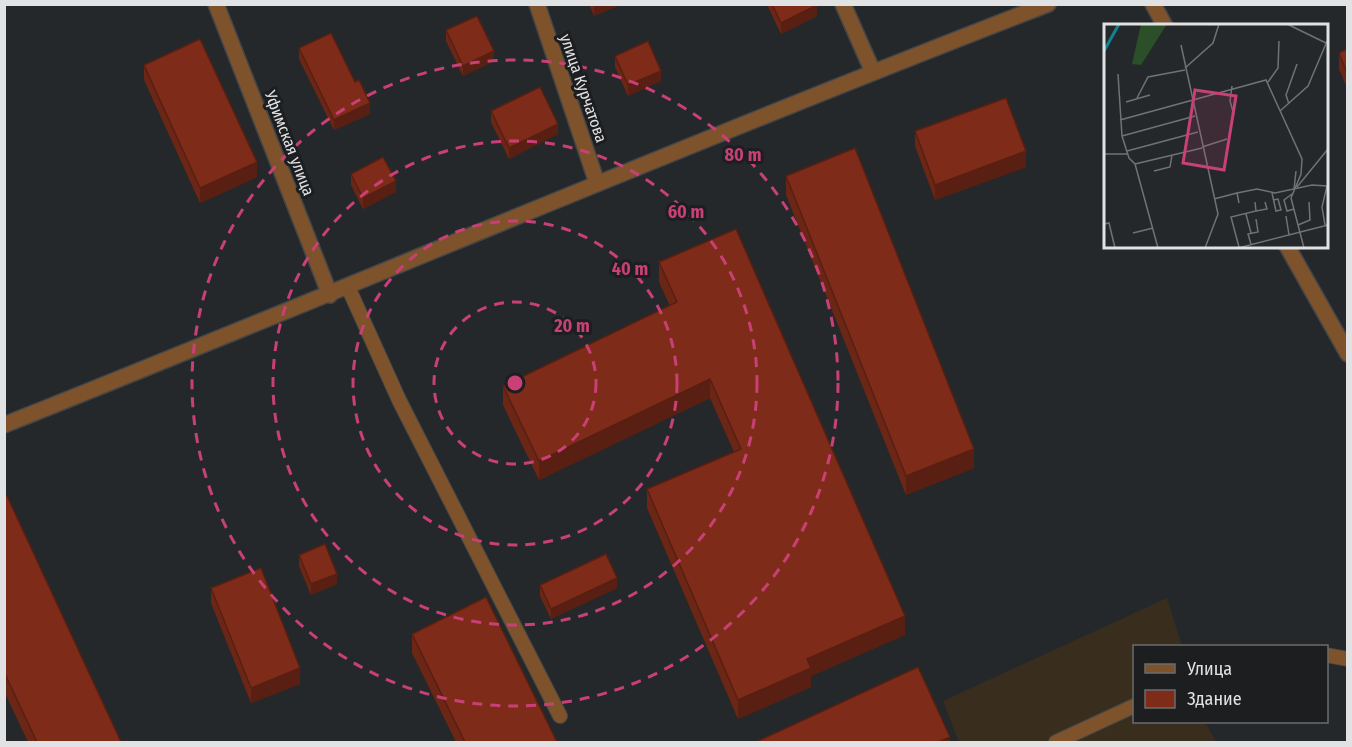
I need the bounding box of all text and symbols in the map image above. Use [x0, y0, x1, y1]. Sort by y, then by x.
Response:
inset map [1104, 24, 1328, 248]
street label: улица Курчатова [556, 31, 611, 145]
street label: Уфимская улица [260, 87, 318, 199]
text: 80 m [725, 144, 761, 166]
text: 60 m [668, 201, 704, 223]
text: 40 m [612, 258, 648, 280]
text: 20 m [553, 315, 590, 337]
centre of rings [505, 373, 525, 393]
legend [1133, 645, 1328, 723]
text: Улица [1186, 658, 1232, 680]
text: Здание [1187, 688, 1242, 710]

